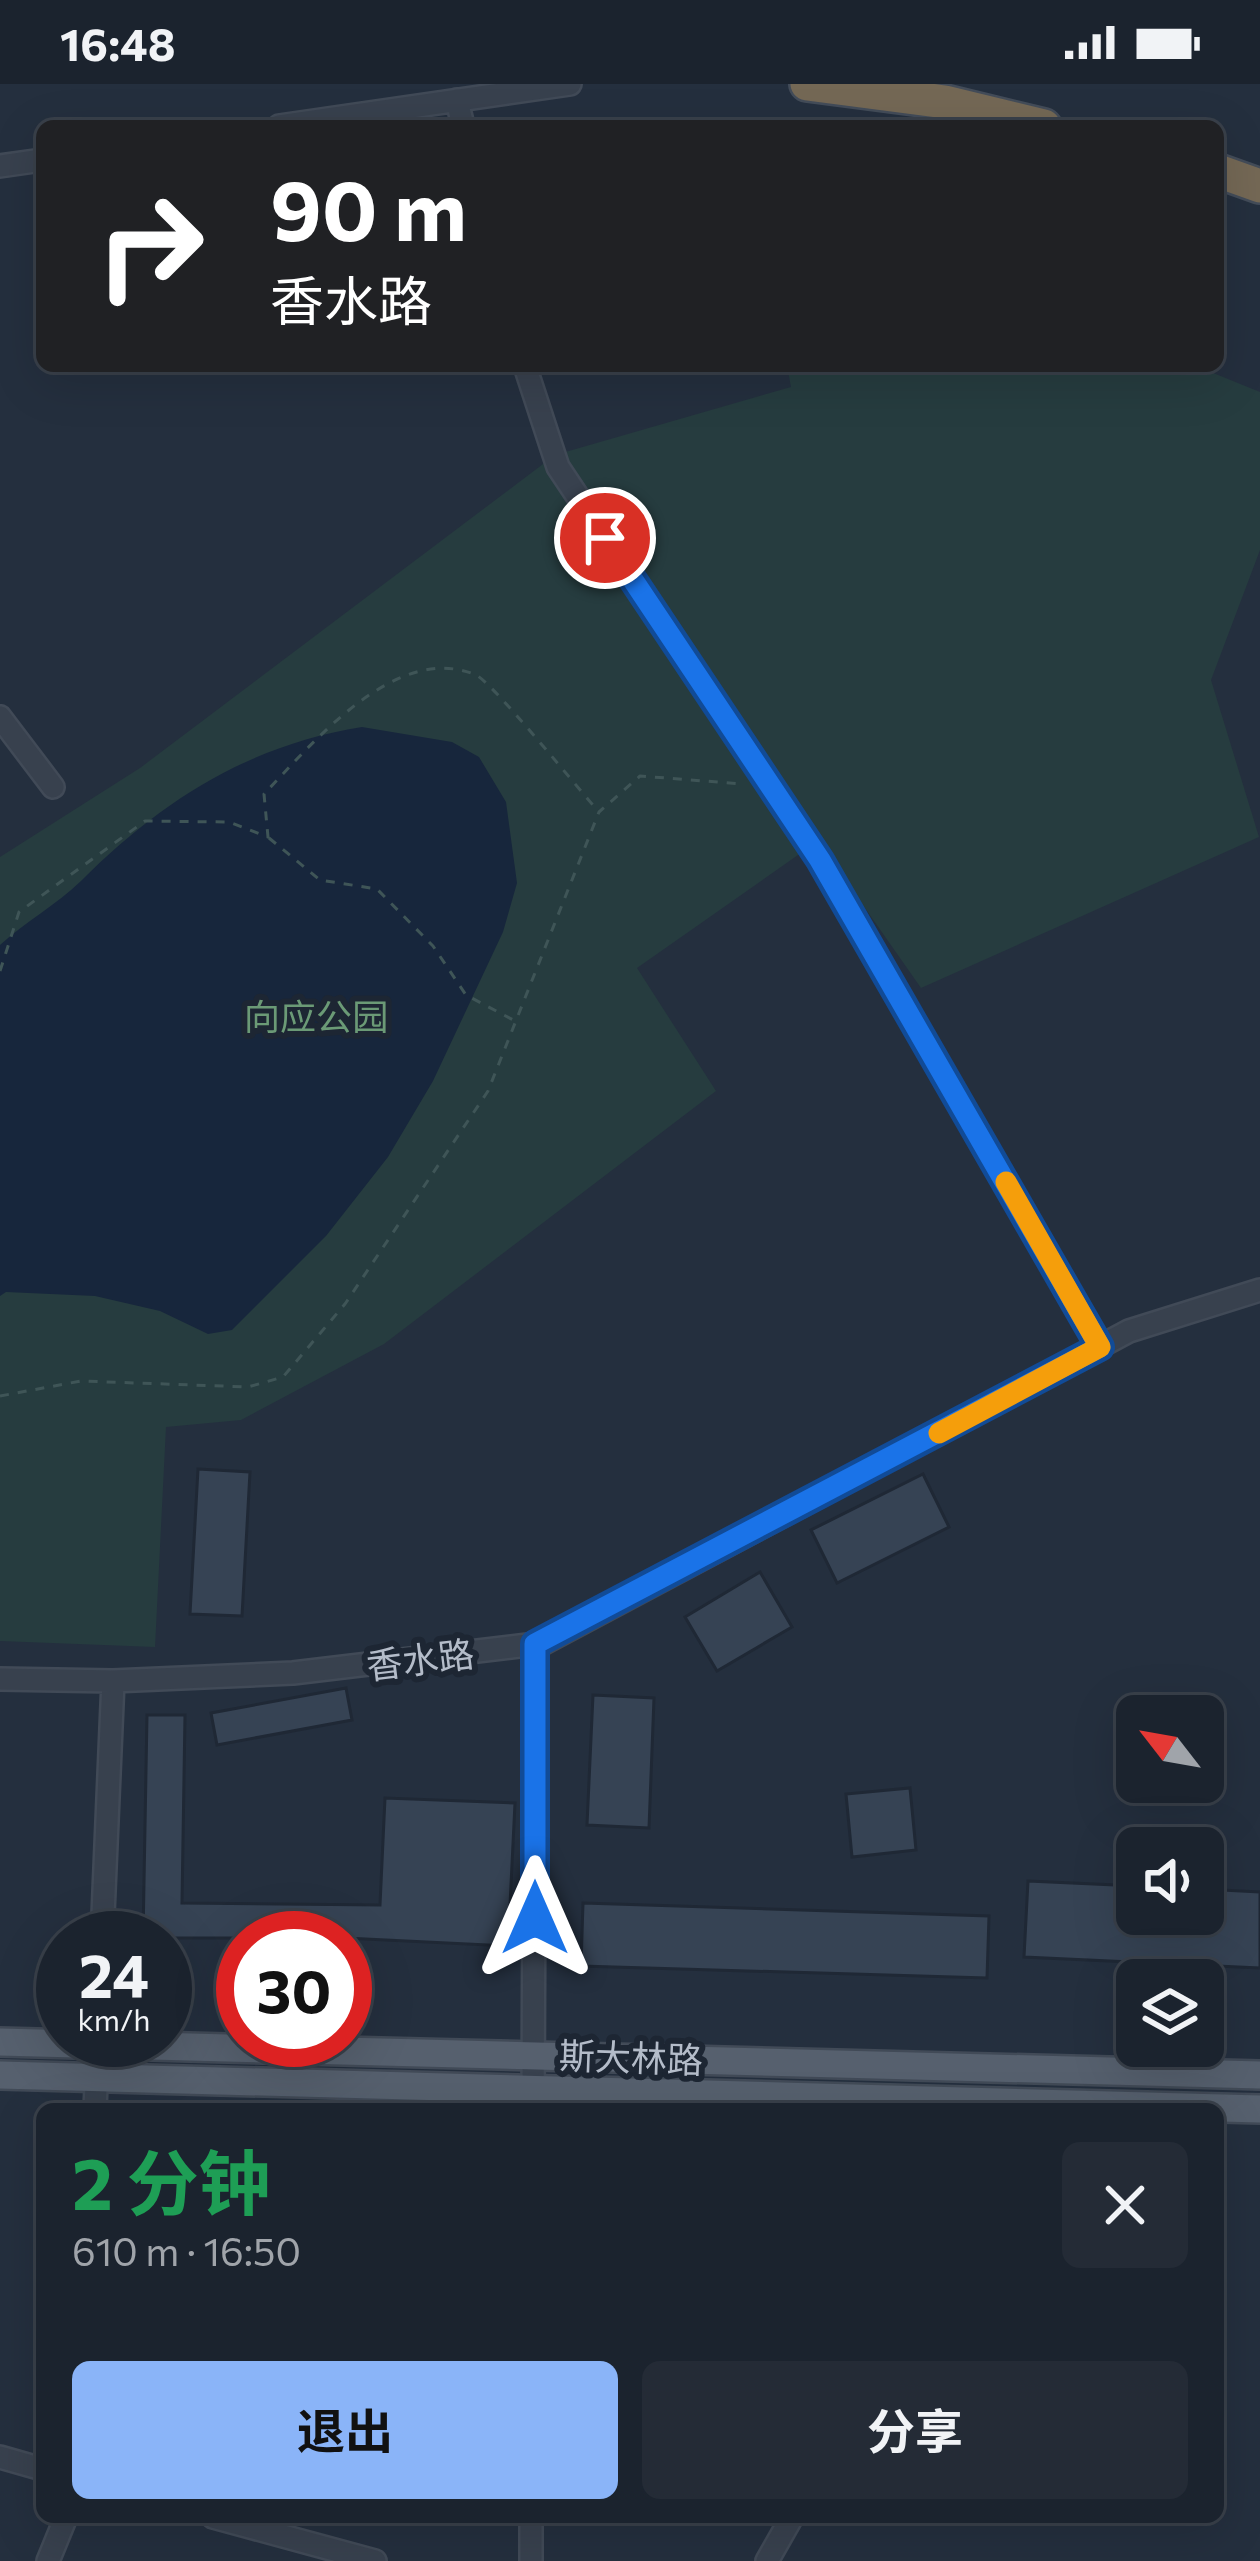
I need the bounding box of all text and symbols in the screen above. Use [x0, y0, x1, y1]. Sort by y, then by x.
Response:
text: 16:48 [60, 15, 175, 70]
text: 90 m [270, 156, 467, 258]
icon: right [72, 168, 228, 324]
text: 香水路 [270, 266, 432, 332]
pin [554, 487, 656, 589]
icon: arrive [572, 505, 638, 571]
park label: 向应公园 [244, 993, 388, 1037]
street label: 香水路 [364, 1630, 476, 1686]
north arrow [1116, 1695, 1224, 1803]
map controls [1116, 1695, 1224, 2067]
button: sound [1116, 1827, 1224, 1935]
position arrow [472, 1855, 598, 1981]
speed limit sign: 30 [216, 1911, 372, 2067]
text: 24 [79, 1937, 149, 2010]
button: layers [1116, 1959, 1224, 2067]
text: km/h [78, 2000, 150, 2037]
street label: 斯大林路 [558, 2032, 704, 2080]
text: 2 分钟 [72, 2137, 271, 2225]
button: close [1062, 2142, 1188, 2268]
text: 610 m · 16:50 [72, 2226, 301, 2274]
button: 退出 [72, 2361, 618, 2499]
button: 分享 [642, 2361, 1188, 2499]

